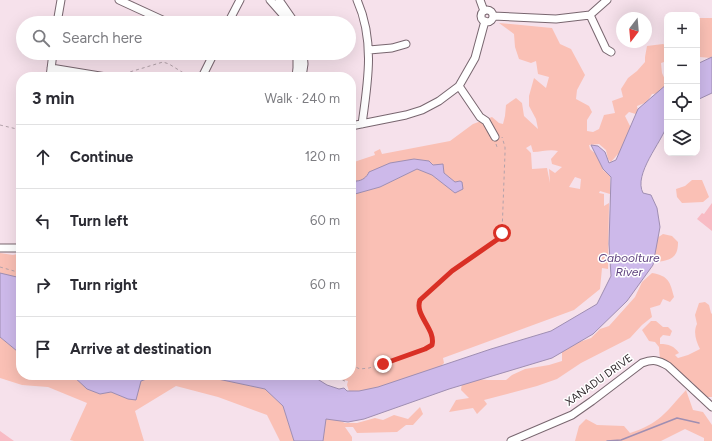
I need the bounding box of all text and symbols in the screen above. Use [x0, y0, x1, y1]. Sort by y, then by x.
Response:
north arrow [616, 12, 652, 48]
map controls [664, 12, 700, 156]
button: + [664, 12, 700, 48]
search box [16, 16, 356, 60]
icon: search [30, 27, 52, 49]
text: Search here [62, 29, 142, 47]
button: − [664, 48, 700, 84]
button: locate [664, 84, 700, 120]
text: 3 min [32, 88, 74, 108]
text: Walk · 240 m [265, 91, 340, 106]
button: layers [664, 120, 700, 156]
icon: ahead [32, 146, 54, 168]
text: Continue [70, 148, 133, 166]
text: 120 m [305, 149, 340, 164]
icon: left [32, 210, 54, 232]
text: Turn left [70, 212, 128, 230]
text: 60 m [310, 213, 340, 228]
route start [493, 224, 511, 242]
water label: Caboolture River [598, 251, 660, 279]
icon: right [32, 274, 54, 296]
text: Turn right [70, 276, 138, 294]
text: 60 m [310, 277, 340, 292]
icon: arrive [32, 338, 54, 360]
text: Arrive at destination [70, 340, 211, 358]
street label: XANADU DRIVE [563, 351, 635, 409]
route end [374, 355, 392, 373]

